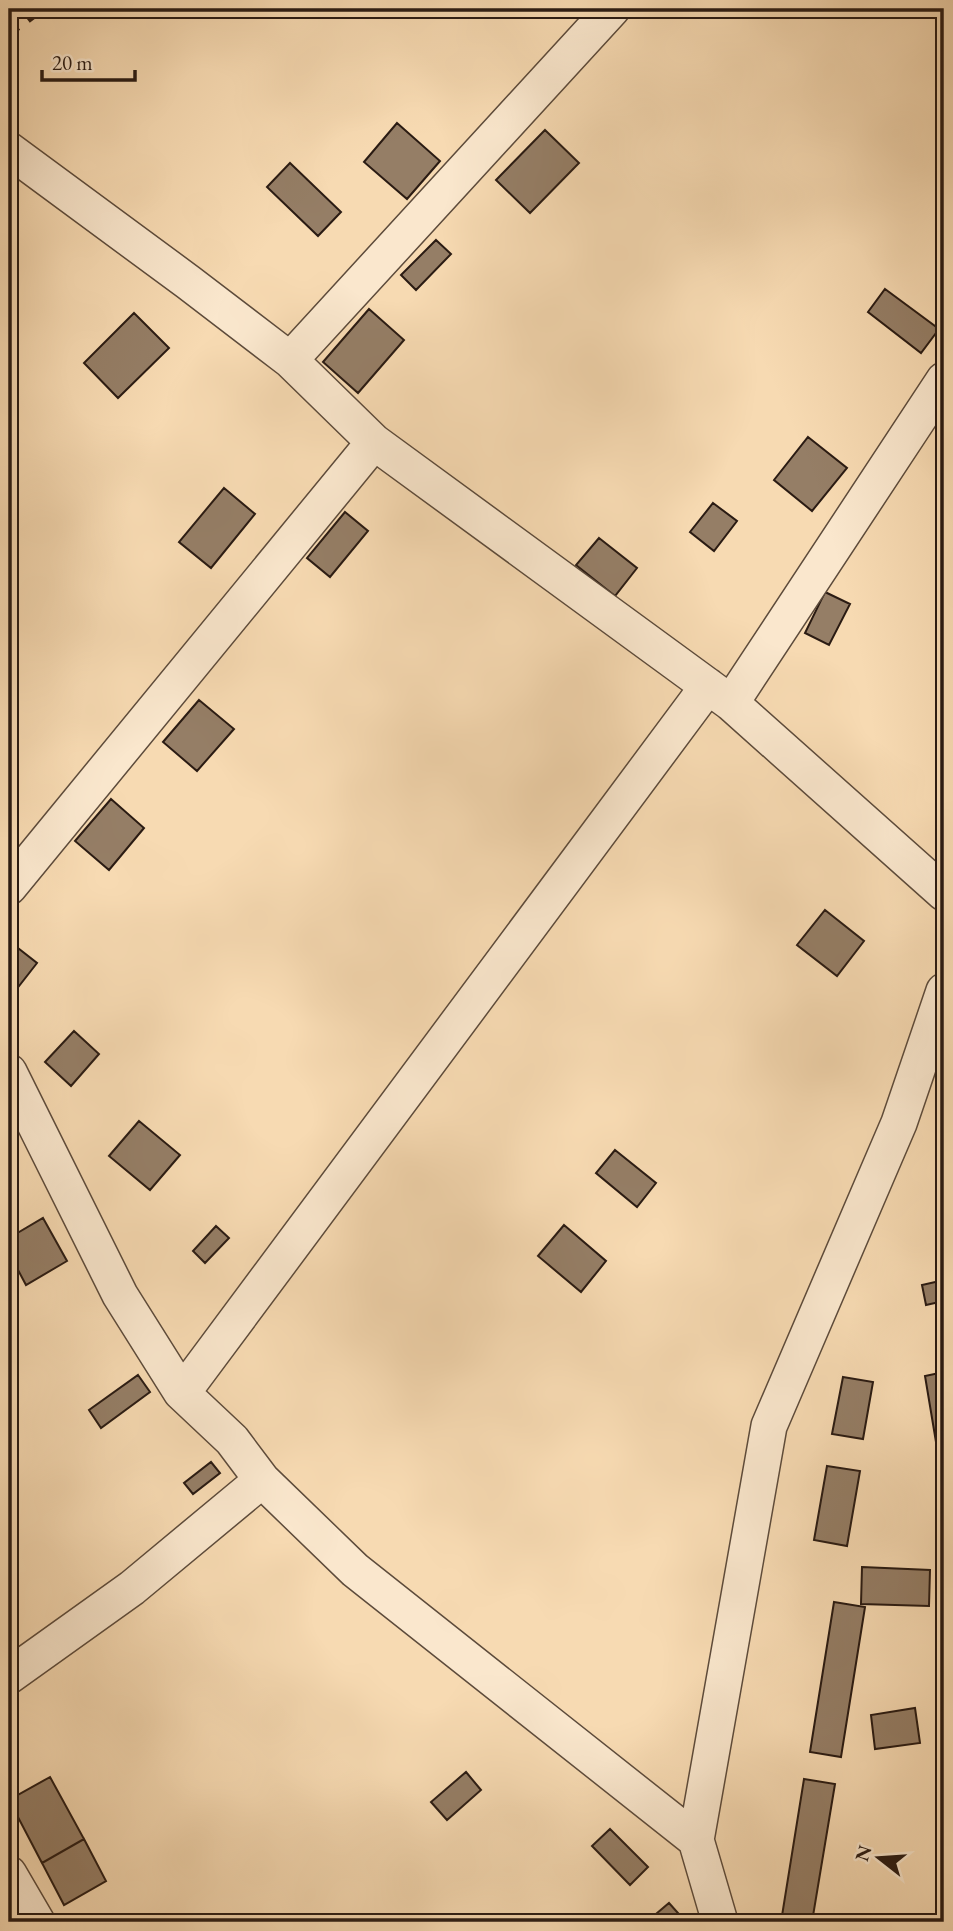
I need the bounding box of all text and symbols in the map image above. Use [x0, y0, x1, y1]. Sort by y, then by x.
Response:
scale bar [42, 38, 135, 82]
text: 20 m [52, 49, 93, 76]
north arrow [844, 1822, 914, 1892]
text: N [849, 1842, 878, 1864]

